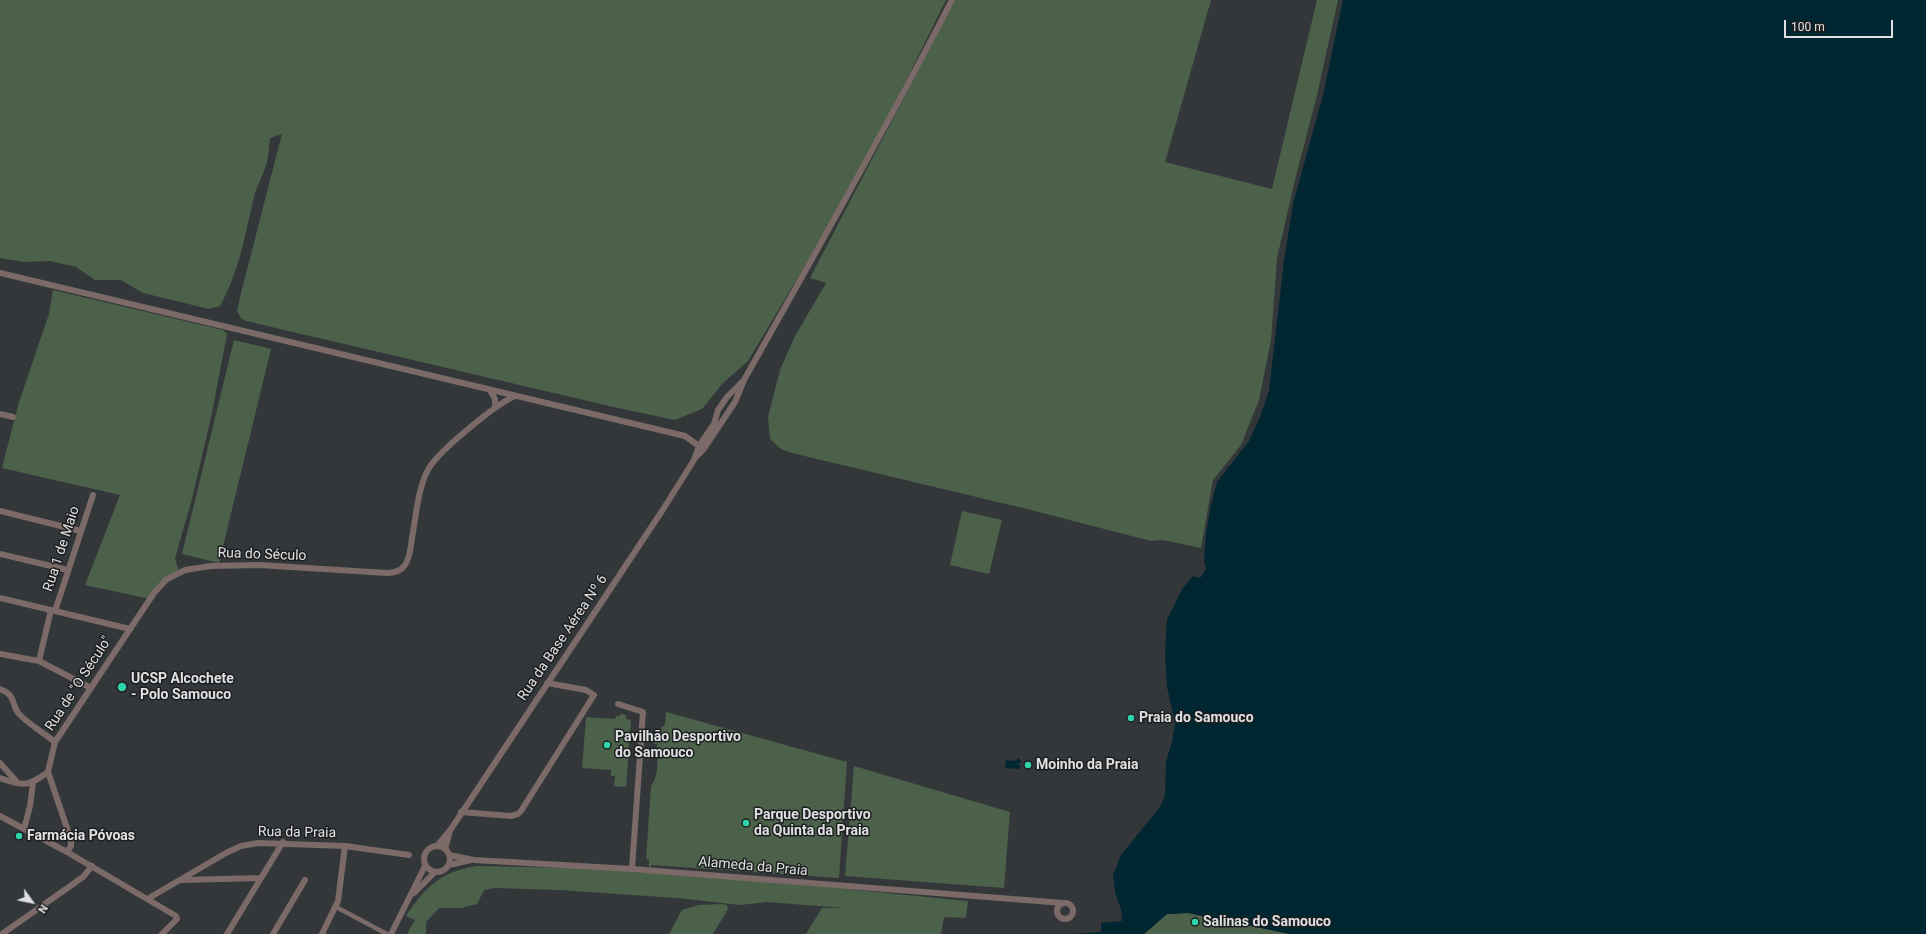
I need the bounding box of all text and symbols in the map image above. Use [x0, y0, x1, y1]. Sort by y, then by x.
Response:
scale bar [1786, 12, 1895, 38]
text: 100 m [1791, 20, 1825, 34]
street label: Rua 1 de Maio [40, 504, 84, 594]
street label: Rua do Século [217, 545, 307, 565]
street label: Rua da Base Aérea Nº 6 [515, 572, 611, 704]
street label: Rua de "O Século" [42, 633, 116, 735]
place label: UCSP Alcochete - Polo Samouco [131, 671, 234, 704]
marker: UCSP Alcochete - Polo Samouco [116, 681, 128, 693]
place label: Praia do Samouco [1139, 710, 1254, 726]
marker: Praia do Samouco [1126, 713, 1136, 723]
place label: Pavilhão Desportivo do Samouco [615, 729, 741, 762]
marker: Pavilhão Desportivo do Samouco [602, 740, 612, 750]
place label: Moinho da Praia [1036, 757, 1138, 773]
marker: Moinho da Praia [1023, 760, 1033, 770]
place label: Parque Desportivo da Quinta da Praia [754, 807, 871, 840]
marker: Parque Desportivo da Quinta da Praia [741, 818, 751, 828]
street label: Rua da Praia [258, 824, 336, 842]
place label: Farmácia Póvoas [27, 828, 135, 844]
marker: Farmácia Póvoas [14, 831, 24, 841]
street label: Alameda da Praia [698, 854, 808, 880]
north arrow [12, 882, 52, 922]
text: N [35, 902, 50, 916]
place label: Salinas do Samouco [1203, 914, 1331, 930]
marker: Salinas do Samouco [1190, 917, 1200, 927]

